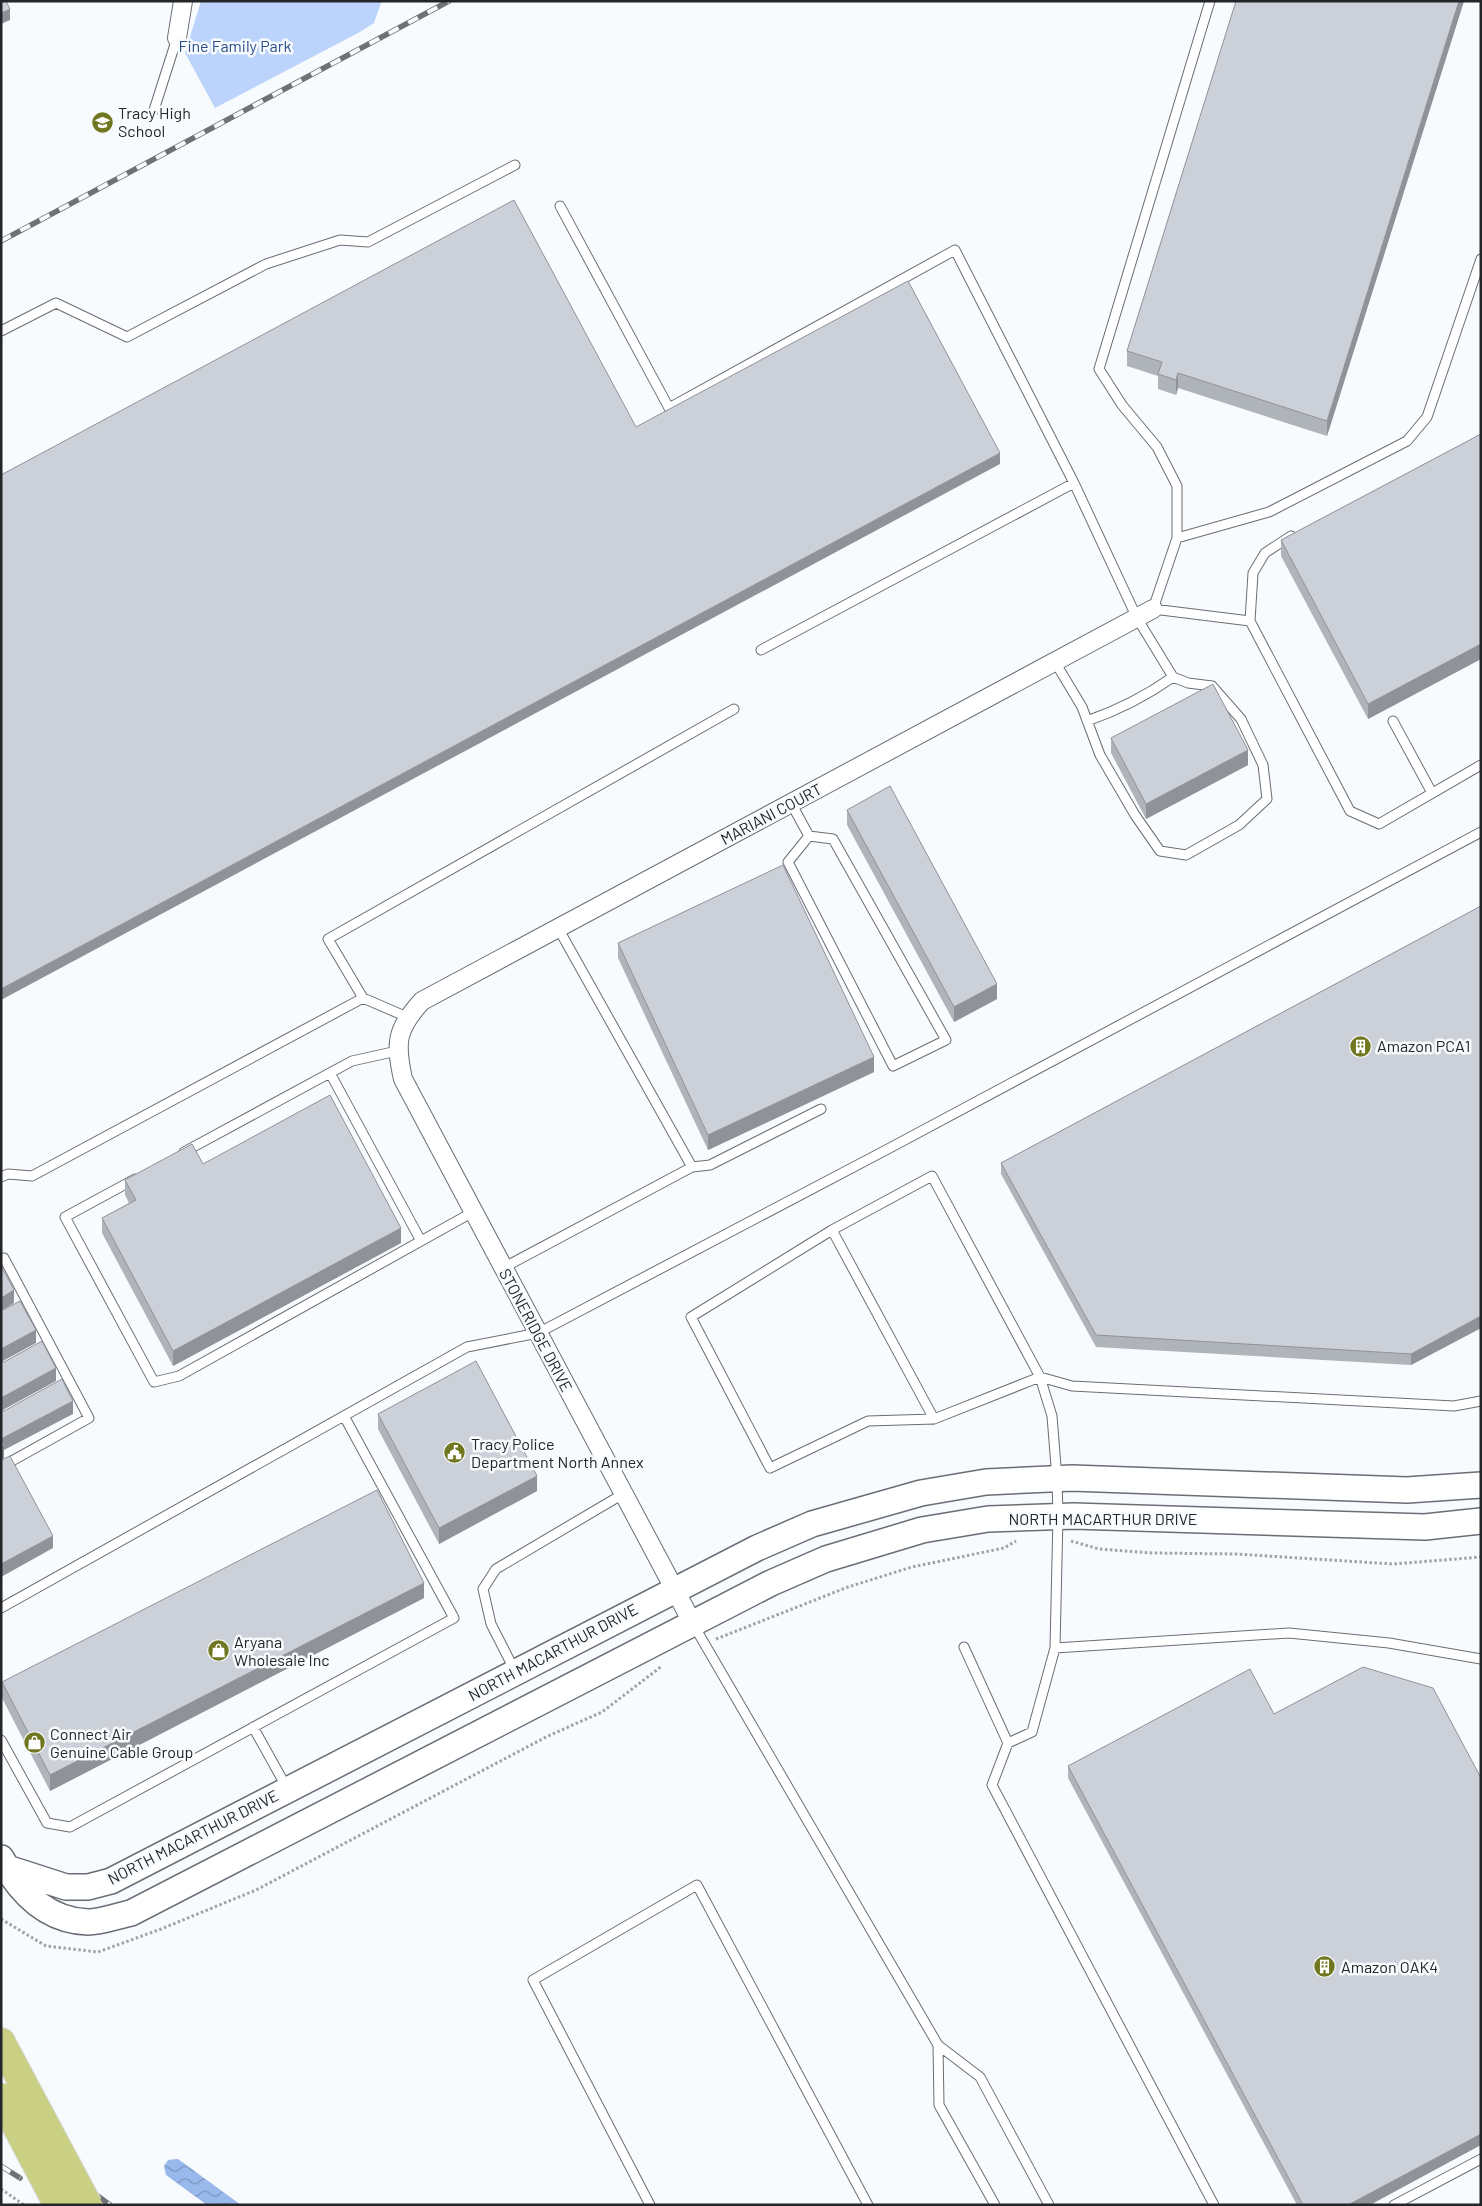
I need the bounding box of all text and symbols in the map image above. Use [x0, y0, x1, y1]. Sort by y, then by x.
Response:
park label: Fine Family Park [178, 36, 292, 55]
place label: Tracy High School [118, 103, 191, 140]
school or university icon: Tracy High School [90, 110, 114, 134]
street label: MARIANI COURT [717, 779, 825, 848]
building icon: Amazon PCA1 [1349, 1034, 1373, 1058]
place label: Amazon PCA1 [1377, 1036, 1470, 1055]
street label: STONERIDGE DRIVE [496, 1265, 577, 1395]
place label: Tracy Police Department North Annex [471, 1434, 644, 1471]
public building icon: Tracy Police Department North Annex [443, 1441, 467, 1465]
street label: NORTH MACARTHUR DRIVE [1008, 1509, 1198, 1528]
street label: NORTH MACARTHUR DRIVE [465, 1599, 641, 1704]
place label: Aryana Wholesale Inc [234, 1632, 330, 1669]
shop icon: Aryana Wholesale Inc [206, 1639, 230, 1663]
place label: Connect Air Genuine Cable Group [50, 1724, 193, 1761]
shop icon: Connect Air Genuine Cable Group [22, 1731, 46, 1755]
street label: NORTH MACARTHUR DRIVE [104, 1785, 281, 1888]
building icon: Amazon OAK4 [1313, 1955, 1337, 1979]
place label: Amazon OAK4 [1341, 1957, 1438, 1976]

